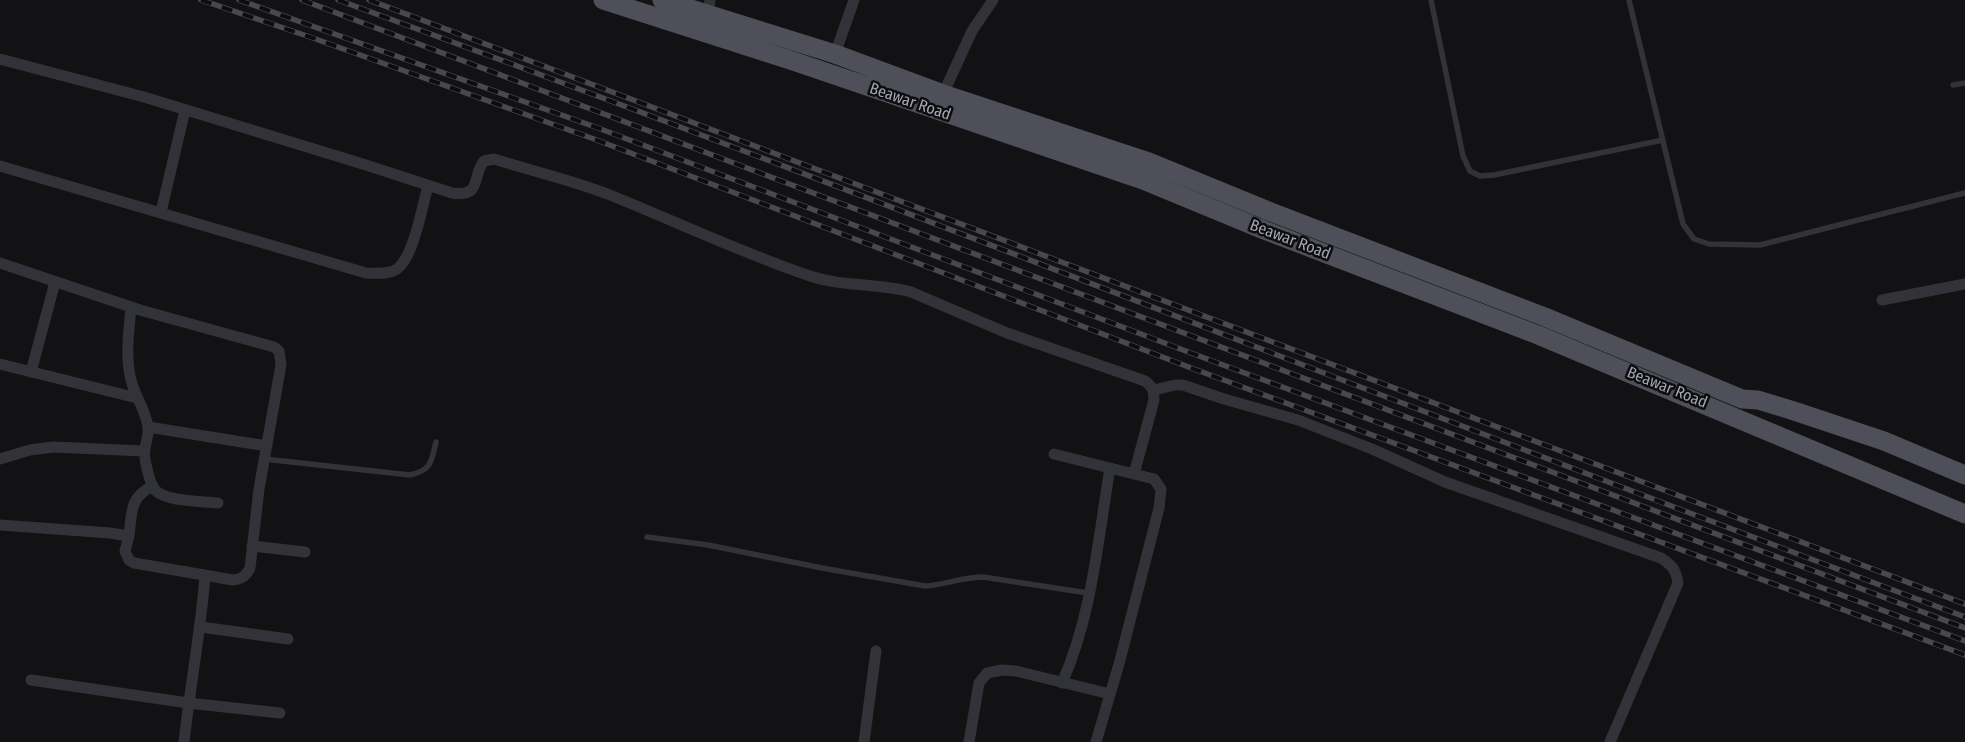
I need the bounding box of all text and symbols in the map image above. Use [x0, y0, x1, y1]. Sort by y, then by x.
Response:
street label: Beawar Road [867, 79, 953, 125]
street label: Beawar Road [1247, 216, 1333, 264]
street label: Beawar Road [1624, 363, 1710, 413]

